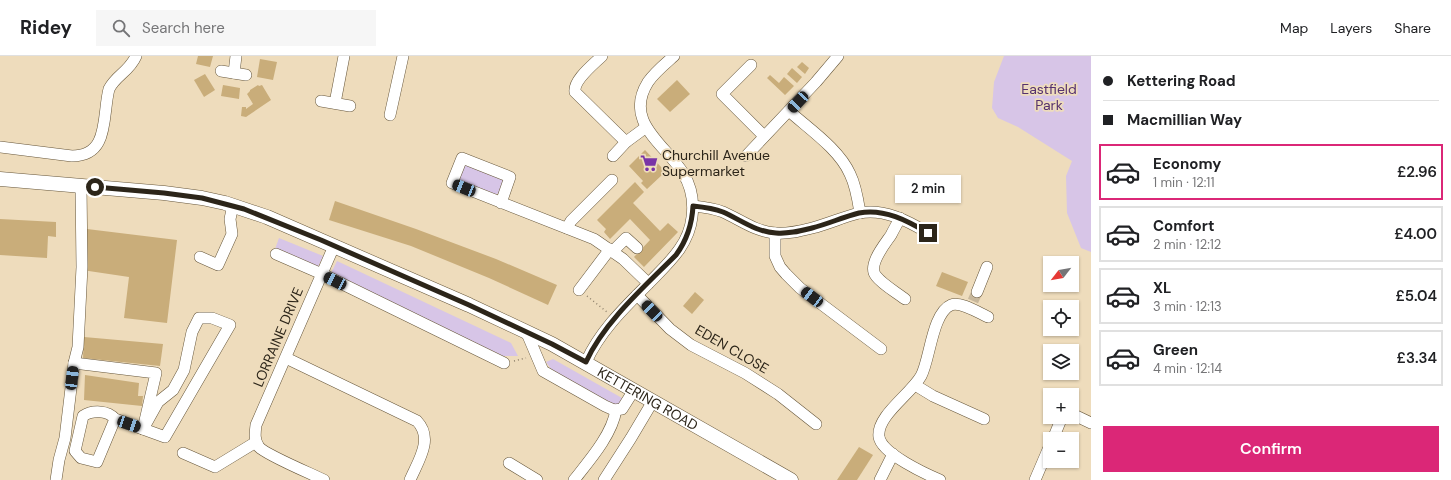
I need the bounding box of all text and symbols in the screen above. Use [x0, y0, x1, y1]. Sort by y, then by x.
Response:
search box [96, 10, 376, 46]
text: Ridey [20, 15, 72, 40]
icon: search [110, 17, 132, 39]
text: Search here [142, 18, 225, 38]
text: Map [1280, 19, 1308, 37]
text: Layers [1330, 19, 1372, 37]
text: Share [1394, 19, 1431, 37]
text: Kettering Road [1127, 71, 1236, 91]
park label: Eastfield Park [1021, 80, 1077, 114]
car [785, 89, 811, 115]
text: Macmillian Way [1127, 110, 1242, 130]
place label: Churchill Avenue Supermarket [662, 146, 770, 180]
supermarket icon: Churchill Avenue Supermarket [639, 153, 659, 173]
icon: car [1105, 154, 1141, 190]
text: Economy [1153, 154, 1221, 174]
text: £2.96 [1397, 162, 1437, 182]
text: 1 min · 12:11 [1153, 174, 1214, 191]
callout: 2 min [895, 175, 961, 203]
route start [86, 178, 104, 196]
car [451, 178, 477, 198]
text: 2 min [911, 180, 945, 197]
icon: car [1105, 216, 1141, 252]
text: Comfort [1153, 216, 1214, 236]
route end [919, 224, 937, 242]
text: £4.00 [1394, 224, 1437, 244]
text: 2 min · 12:12 [1153, 236, 1221, 253]
north arrow [1043, 256, 1079, 292]
map controls [1043, 256, 1079, 468]
car [322, 270, 348, 292]
icon: car [1105, 278, 1141, 314]
text: XL [1153, 278, 1171, 298]
street label: LORRAINE DRIVE [249, 284, 307, 389]
car [799, 285, 825, 309]
text: £5.04 [1395, 286, 1437, 306]
car [639, 298, 665, 324]
text: 3 min · 12:13 [1153, 298, 1222, 315]
button: locate [1043, 300, 1079, 336]
street label: EDEN CLOSE [692, 321, 772, 377]
icon: car [1105, 340, 1141, 376]
text: Green [1153, 340, 1198, 360]
button: layers [1043, 344, 1079, 380]
text: £3.34 [1397, 348, 1437, 368]
text: 4 min · 12:14 [1153, 360, 1222, 377]
street label: KETTERING ROAD [594, 363, 701, 434]
car [65, 365, 79, 391]
button: + [1043, 388, 1079, 424]
car [116, 414, 142, 434]
button: Confirm [1103, 426, 1439, 472]
button: − [1043, 432, 1079, 468]

